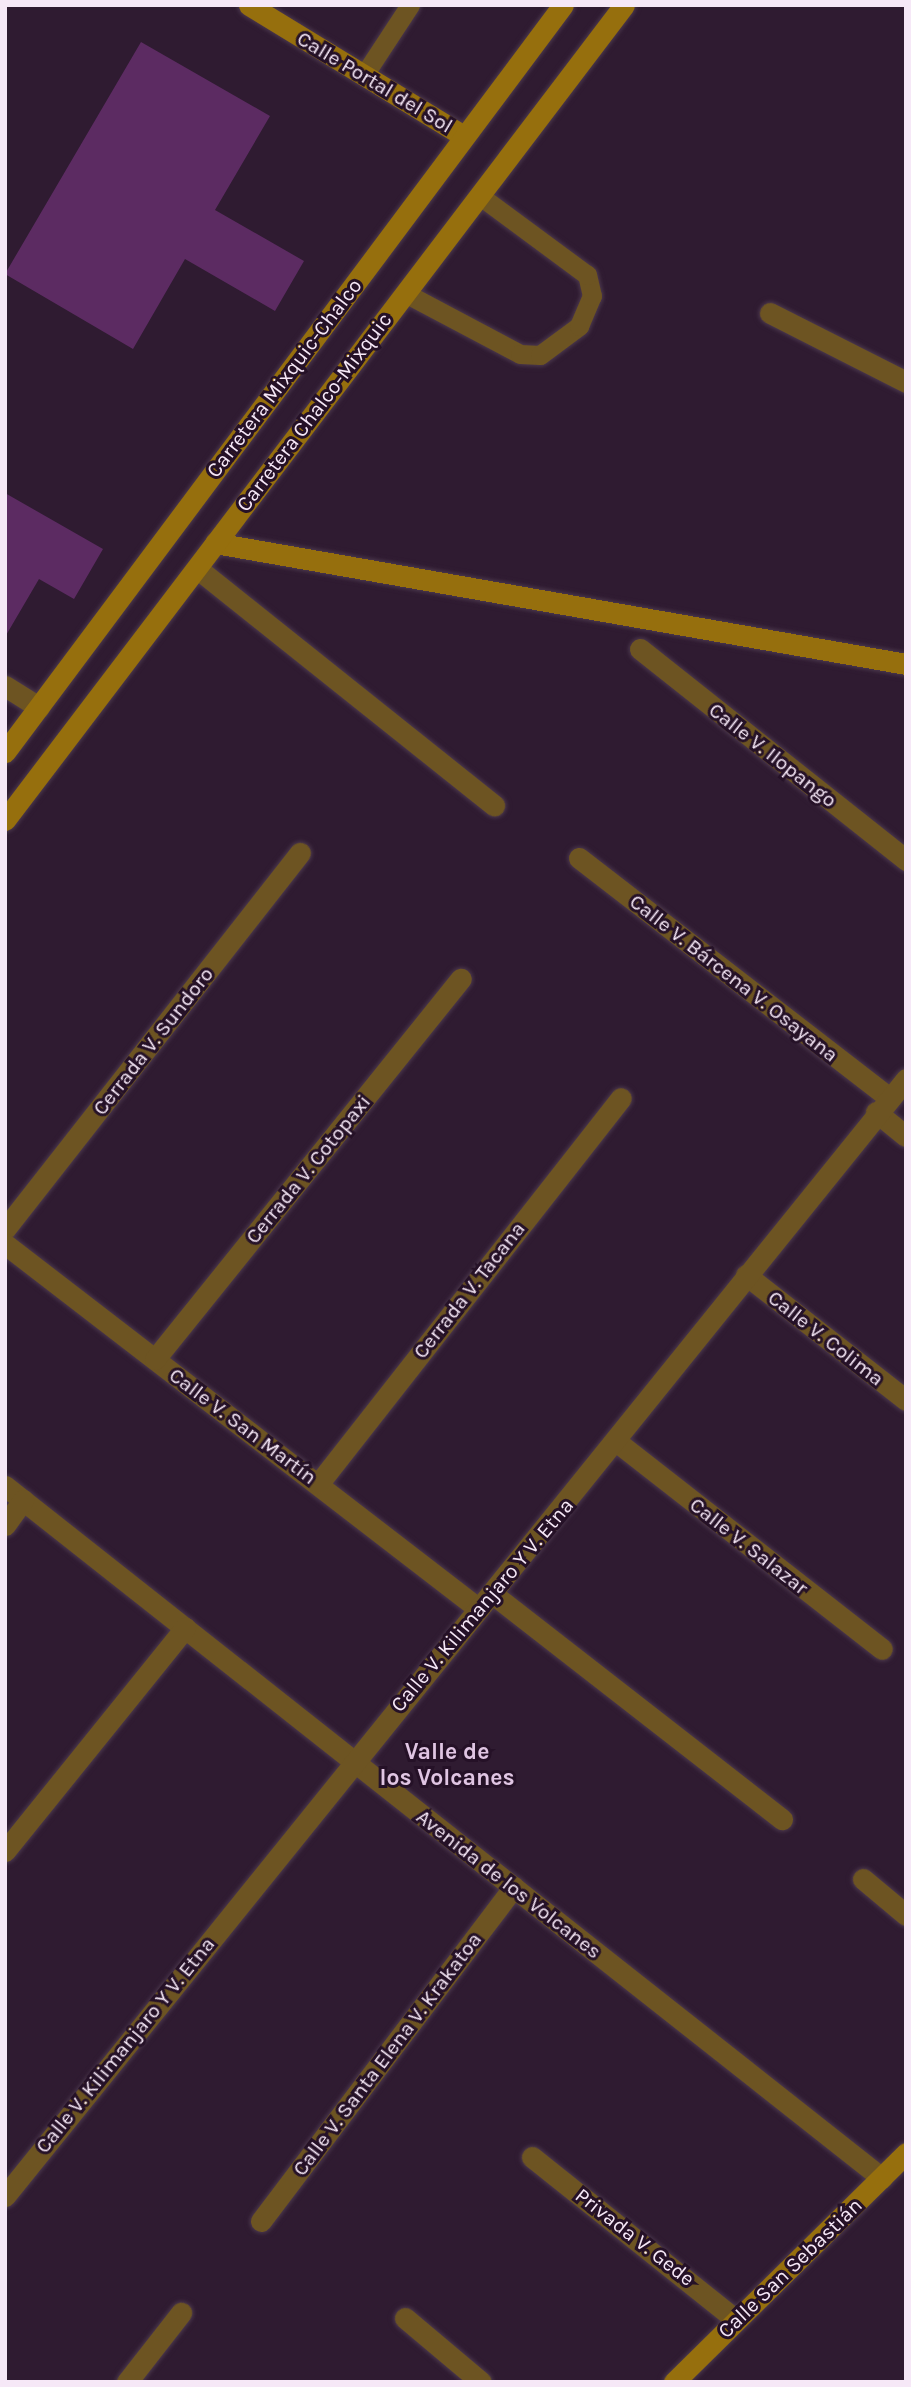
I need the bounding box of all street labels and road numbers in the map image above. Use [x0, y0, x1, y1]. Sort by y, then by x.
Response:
street label: Calle Portal del Sol [293, 26, 457, 138]
street label: Carretera Mixquic-Chalco [201, 274, 367, 482]
street label: Carretera Chalco-Mixquic [231, 308, 397, 516]
street label: Calle V. Ilopango [704, 697, 842, 813]
street label: Calle V. Bárcena V. Osayana [625, 889, 843, 1067]
street label: Cerrada V. Sundoro [87, 962, 219, 1120]
street label: Cerrada V. Cotopaxi [240, 1089, 376, 1249]
street label: Cerrada V. Tacana [408, 1217, 530, 1363]
street label: Calle V. Colima [763, 1285, 889, 1391]
street label: Calle V. San Martín [164, 1362, 322, 1490]
street label: Calle V. Salazar [685, 1492, 813, 1600]
street label: Calle V. Kilimanjaro Y V. Etna [385, 1493, 579, 1717]
street label: Avenida de los Volcanes [411, 1804, 607, 1964]
street label: Calle V. Santa Elena V. Krakatoa [287, 1927, 487, 2181]
street label: Calle V. Kilimanjaro Y V. Etna [30, 1932, 220, 2158]
street label: Privada V. Gede [570, 2183, 700, 2291]
street label: Calle San Sebastián [713, 2193, 867, 2343]

